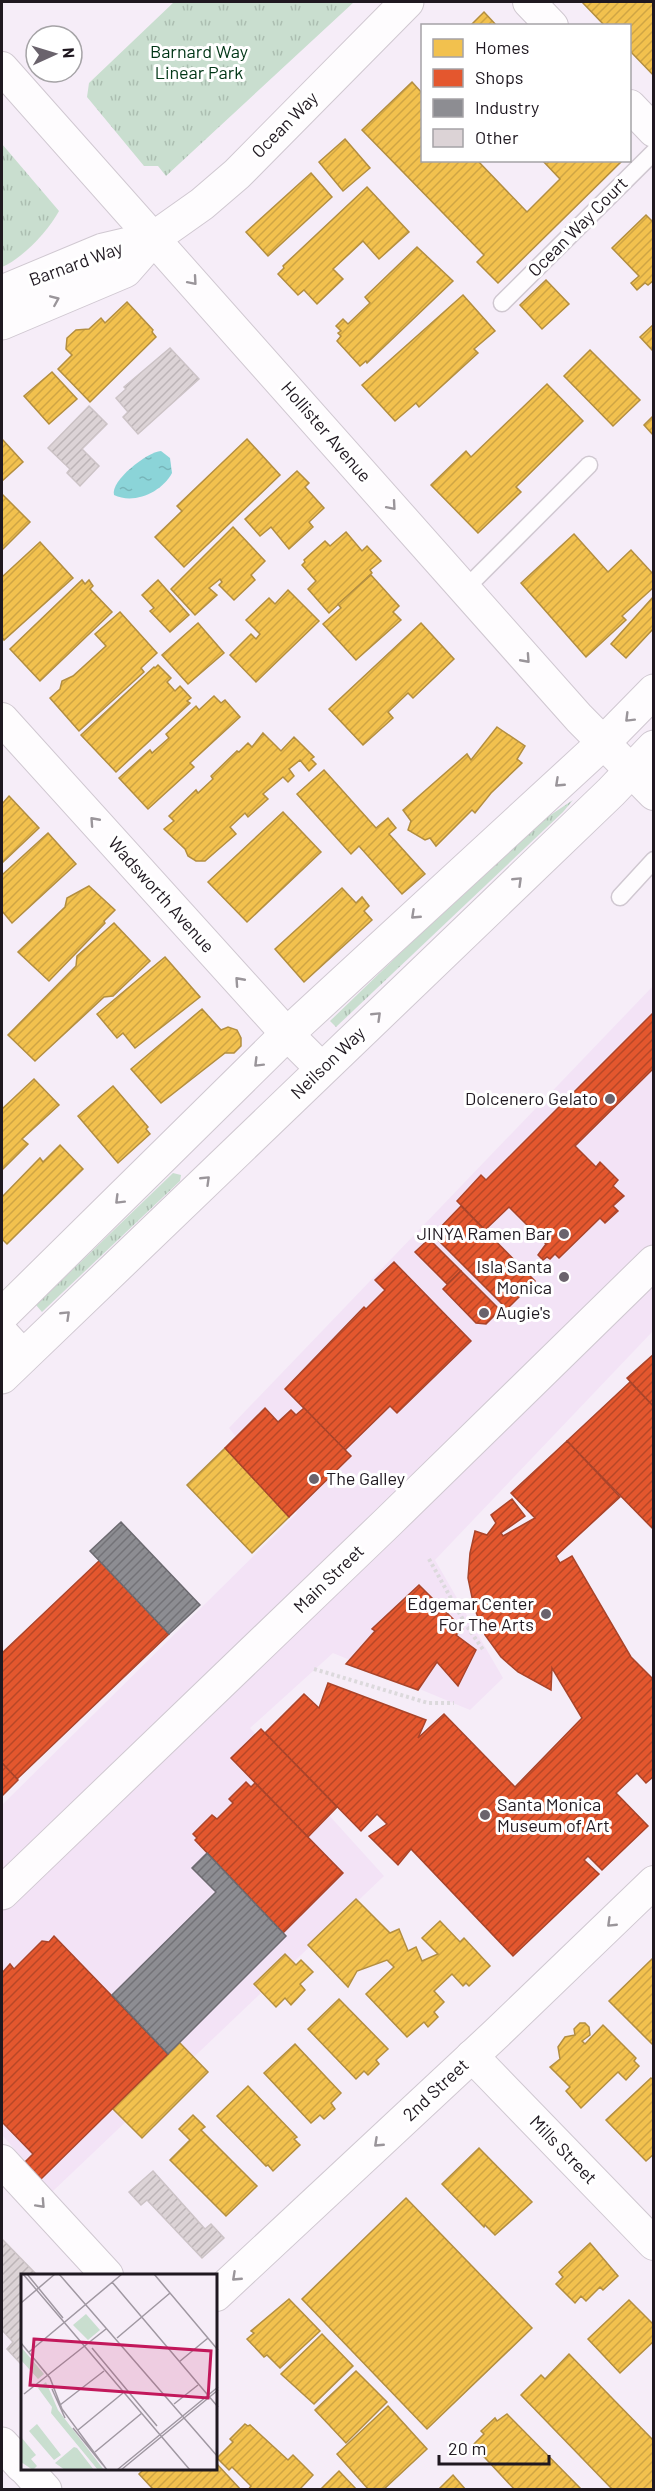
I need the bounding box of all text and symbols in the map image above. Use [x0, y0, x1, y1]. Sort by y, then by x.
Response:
north arrow [24, 24, 84, 84]
legend [421, 24, 631, 162]
text: Homes [475, 36, 529, 58]
park label: Barnard Way Linear Park [150, 40, 248, 83]
text: N [60, 47, 79, 59]
text: Shops [475, 66, 524, 88]
street label: Ocean Way [247, 87, 322, 162]
text: Industry [475, 96, 539, 118]
text: Other [475, 126, 519, 148]
street label: Ocean Way Court [523, 172, 632, 281]
street label: Barnard Way [26, 236, 125, 290]
one-way arrow [186, 274, 197, 285]
one-way arrow [49, 295, 60, 307]
street label: Hollister Avenue [277, 376, 376, 486]
one-way arrow [385, 499, 396, 510]
one-way arrow [519, 652, 530, 662]
one-way arrow [625, 711, 636, 722]
one-way arrow [555, 775, 566, 786]
one-way arrow [90, 817, 101, 827]
street label: Wadsworth Avenue [104, 832, 220, 957]
one-way arrow [511, 877, 521, 888]
one-way arrow [411, 908, 422, 919]
one-way arrow [235, 977, 246, 987]
one-way arrow [371, 1012, 381, 1023]
street label: Neilson Way [286, 1022, 369, 1103]
one-way arrow [254, 1055, 265, 1066]
place label: Dolcenero Gelato [465, 1087, 598, 1109]
marker: Dolcenero Gelato [603, 1092, 617, 1106]
one-way arrow [199, 1177, 210, 1188]
one-way arrow [115, 1192, 126, 1203]
place label: JINYA Ramen Bar [417, 1222, 552, 1244]
marker: JINYA Ramen Bar [557, 1227, 571, 1241]
place label: Isla Santa Monica [477, 1255, 552, 1298]
marker: Isla Santa Monica [557, 1270, 571, 1284]
place label: Augie's [496, 1301, 551, 1323]
marker: Augie's [477, 1306, 491, 1320]
one-way arrow [58, 1312, 69, 1323]
place label: The Galley [326, 1467, 405, 1489]
marker: The Galley [307, 1472, 321, 1486]
street label: Main Street [289, 1539, 368, 1617]
place label: Edgemar Center For The Arts [407, 1592, 534, 1635]
marker: Edgemar Center For The Arts [539, 1607, 553, 1621]
place label: Santa Monica Museum of Art [497, 1793, 610, 1836]
marker: Santa Monica Museum of Art [478, 1808, 492, 1822]
one-way arrow [608, 1915, 619, 1926]
street label: 2nd Street [398, 2053, 473, 2125]
street label: Mills Street [526, 2110, 602, 2188]
one-way arrow [375, 2136, 386, 2147]
one-way arrow [34, 2198, 45, 2208]
one-way arrow [232, 2269, 243, 2280]
inset map [21, 2274, 218, 2470]
scale bar [439, 2428, 548, 2466]
text: 20 m [448, 2437, 486, 2459]

